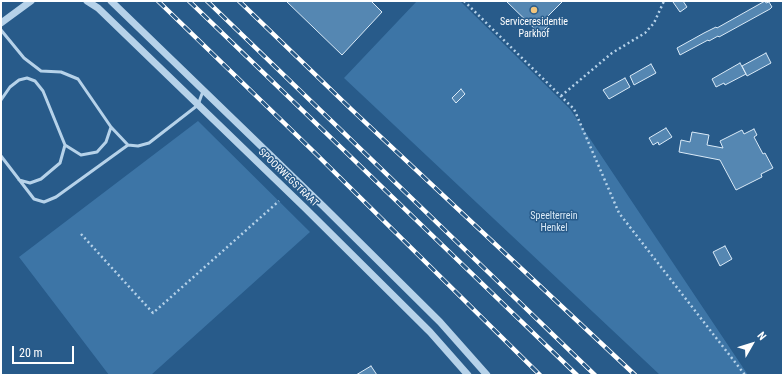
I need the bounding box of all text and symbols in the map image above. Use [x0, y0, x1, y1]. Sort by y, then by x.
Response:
marker: Serviceresidentie Parkhof [529, 5, 539, 15]
place label: Serviceresidentie Parkhof [500, 16, 568, 40]
street label: SPOORWEGSTRAAT [256, 146, 320, 210]
park label: Speelterrein Henkel [530, 210, 578, 234]
north arrow [732, 324, 772, 364]
text: N [755, 329, 769, 343]
scale bar [14, 338, 76, 364]
text: 20 m [19, 346, 43, 360]

